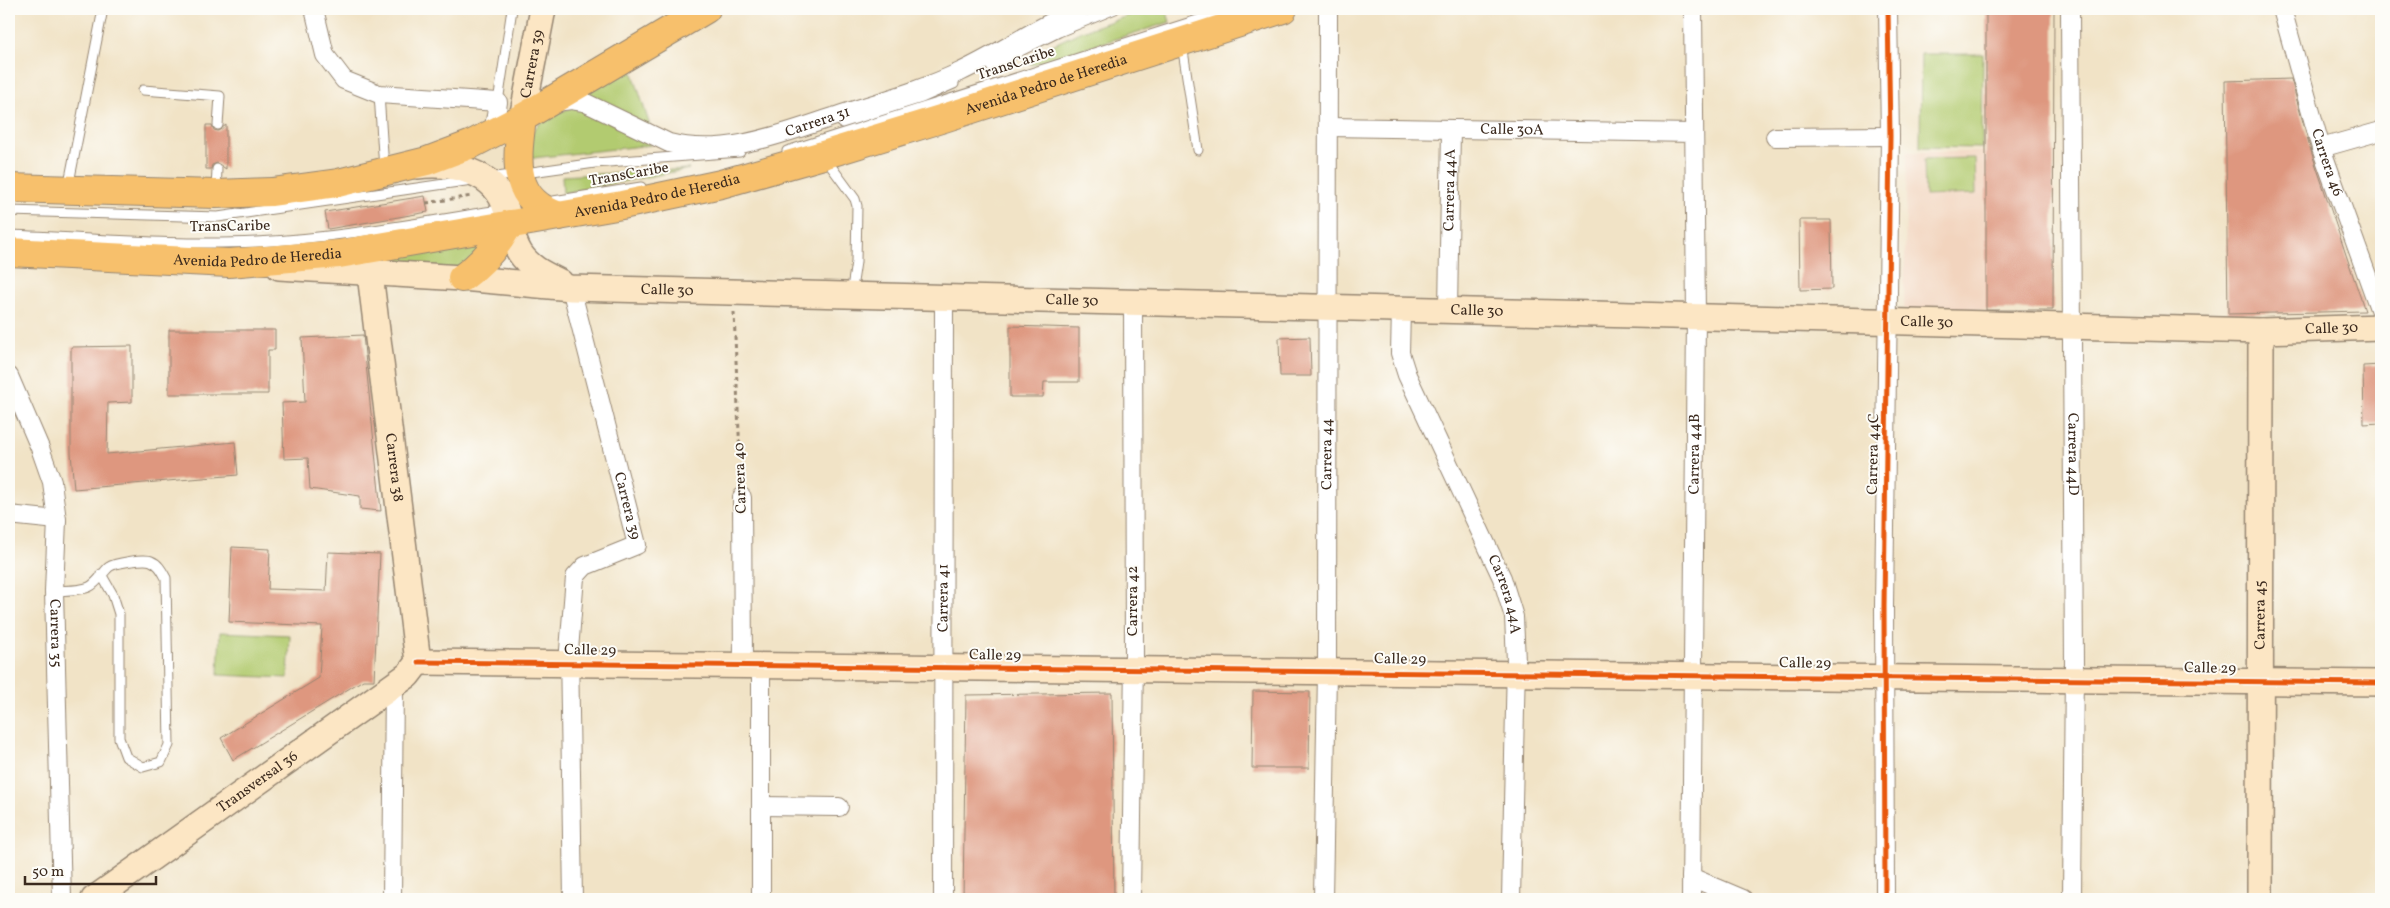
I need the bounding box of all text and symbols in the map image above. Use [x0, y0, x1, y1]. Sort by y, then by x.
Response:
street label: Carrera 39 [516, 28, 549, 100]
street label: TransCaribe [974, 42, 1058, 86]
street label: Avenida Pedro de Heredia [962, 49, 1130, 121]
street label: Carrera 31 [783, 102, 853, 143]
street label: Calle 30A [1480, 119, 1544, 141]
street label: Carrera 46 [2306, 126, 2348, 199]
street label: Carrera 44A [1439, 148, 1461, 231]
street label: TransCaribe [587, 158, 671, 192]
street label: Avenida Pedro de Heredia [572, 169, 743, 224]
street label: TransCaribe [189, 216, 271, 238]
street label: Avenida Pedro de Heredia [173, 243, 343, 274]
street label: Calle 30 [641, 279, 694, 302]
street label: Calle 30 [1045, 290, 1099, 312]
street label: Calle 30 [1450, 300, 1504, 322]
street label: Calle 30 [1900, 311, 1953, 334]
street label: Calle 30 [2305, 317, 2358, 340]
street label: Carrera 44B [1684, 413, 1706, 495]
street label: Carrera 44C [1863, 413, 1885, 495]
street label: Carrera 44D [2062, 413, 2083, 495]
street label: Carrera 44 [1317, 418, 1338, 490]
street label: Carrera 38 [379, 432, 409, 503]
street label: Carrera 40 [729, 442, 753, 514]
street label: Carrera 39 [608, 470, 646, 542]
street label: Carrera 44A [1482, 551, 1525, 635]
street label: Carrera 41 [933, 564, 954, 632]
street label: Carrera 42 [1123, 566, 1144, 636]
street label: Carrera 45 [2250, 580, 2271, 650]
street label: Carrera 35 [44, 599, 66, 668]
street label: Calle 29 [564, 640, 616, 662]
street label: Calle 29 [969, 645, 1021, 667]
street label: Calle 29 [1374, 649, 1426, 671]
street label: Calle 29 [1779, 653, 1831, 675]
street label: Calle 29 [2184, 658, 2236, 680]
street label: Transversal 36 [213, 746, 302, 818]
scale bar [25, 853, 156, 885]
text: 50 m [32, 862, 64, 883]

